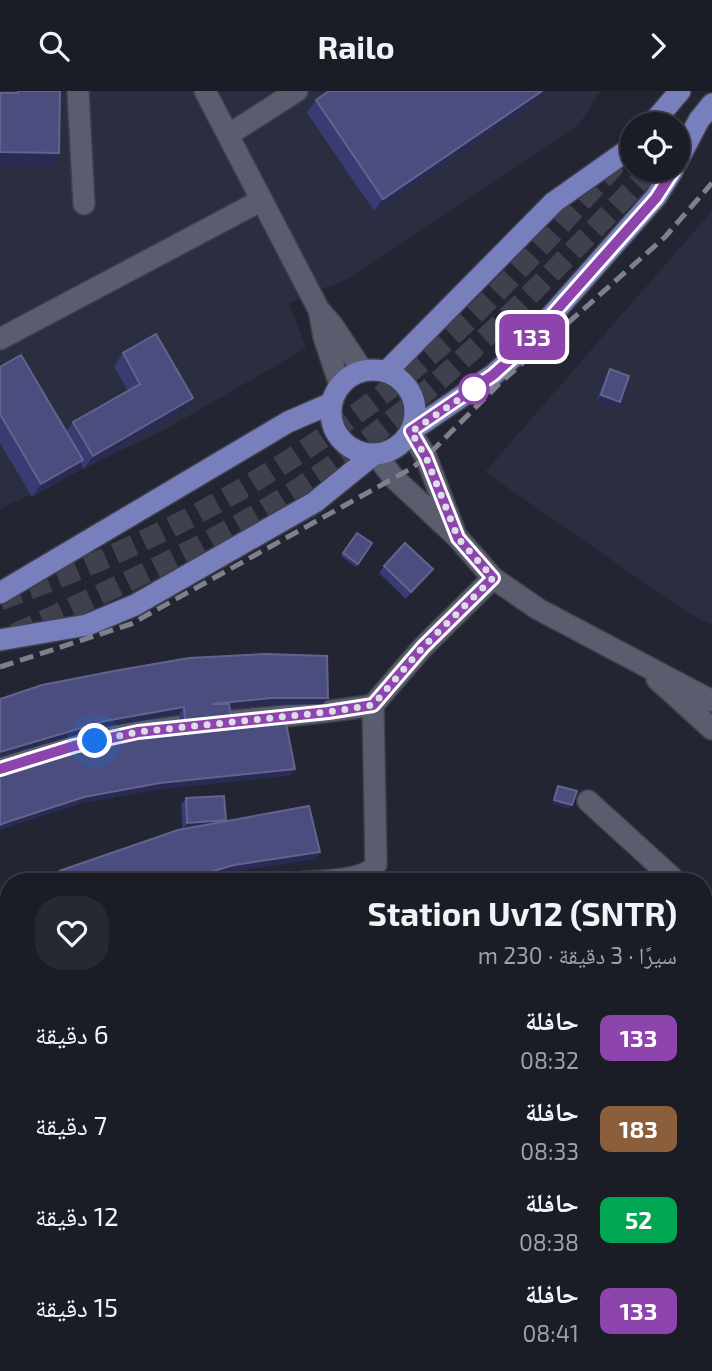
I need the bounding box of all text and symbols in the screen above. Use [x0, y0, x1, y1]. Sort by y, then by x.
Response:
icon: search [35, 27, 73, 65]
text: Railo [317, 27, 395, 65]
icon: forward [639, 27, 677, 65]
map controls [620, 112, 690, 182]
button: locate [620, 112, 690, 182]
line badge: 133 [492, 314, 572, 360]
text: 133 [513, 322, 551, 351]
unlabelled marker [459, 374, 489, 404]
your location [77, 723, 112, 758]
text: Station Uv12 (SNTR) [367, 893, 677, 933]
button: heart [35, 896, 109, 970]
text: سيرًا · 3 دقيقة · 230 m [478, 941, 677, 969]
text: حافلة [525, 1004, 579, 1035]
text: 6 دقيقة [35, 1018, 109, 1049]
text: 133 [620, 1023, 657, 1052]
text: 08:32 [520, 1046, 579, 1074]
text: حافلة [525, 1095, 579, 1126]
text: 7 دقيقة [35, 1109, 107, 1140]
text: 183 [619, 1114, 658, 1143]
text: 08:33 [520, 1137, 579, 1165]
text: حافلة [525, 1186, 579, 1217]
text: 12 دقيقة [35, 1200, 119, 1231]
text: 52 [625, 1205, 652, 1234]
text: 08:38 [519, 1228, 579, 1256]
text: حافلة [525, 1277, 579, 1308]
text: 15 دقيقة [35, 1291, 118, 1322]
text: 133 [620, 1296, 657, 1325]
text: 08:41 [522, 1319, 579, 1347]

